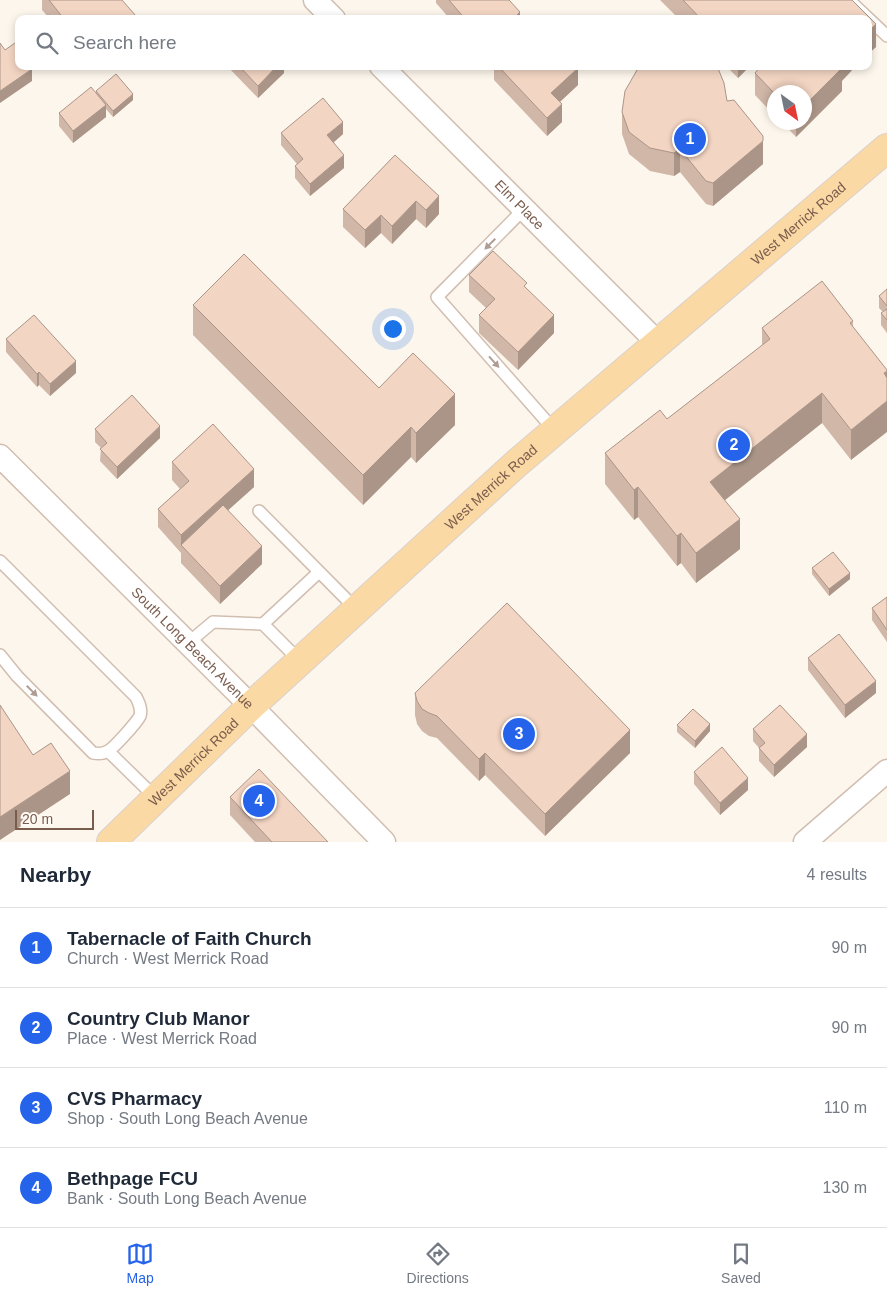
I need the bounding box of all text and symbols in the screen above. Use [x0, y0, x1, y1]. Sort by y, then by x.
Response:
search box [15, 15, 872, 70]
icon: search [33, 29, 61, 57]
text: Search here [73, 32, 177, 53]
north arrow [767, 85, 812, 130]
pin: 1 [674, 120, 706, 158]
street label: Elm Place [492, 177, 548, 233]
street label: West Merrick Road [748, 179, 849, 268]
one-way arrow [484, 238, 496, 250]
your location [380, 316, 406, 342]
one-way arrow [489, 356, 500, 369]
pin: 2 [718, 426, 750, 464]
street label: West Merrick Road [442, 441, 540, 533]
street label: South Long Beach Avenue [128, 584, 257, 712]
one-way arrow [26, 685, 38, 697]
street label: West Merrick Road [145, 715, 242, 809]
pin: 3 [503, 715, 535, 753]
pin: 4 [243, 782, 275, 820]
scale bar [15, 807, 94, 830]
text: 20 m [22, 811, 53, 827]
text: Nearby [20, 863, 91, 886]
text: 4 results [807, 866, 867, 883]
text: Tabernacle of Faith Church [67, 928, 312, 949]
text: 1 [32, 939, 40, 956]
text: 90 m [831, 939, 867, 956]
text: Church · West Merrick Road [67, 950, 269, 967]
text: Country Club Manor [67, 1008, 250, 1029]
text: 2 [32, 1019, 40, 1036]
text: 90 m [831, 1019, 867, 1036]
text: Place · West Merrick Road [67, 1030, 257, 1047]
text: CVS Pharmacy [67, 1088, 202, 1109]
text: 3 [32, 1099, 40, 1116]
text: 110 m [824, 1099, 867, 1116]
text: Shop · South Long Beach Avenue [67, 1110, 308, 1127]
text: Bethpage FCU [67, 1168, 198, 1189]
text: 4 [32, 1179, 40, 1196]
text: 130 m [823, 1179, 867, 1196]
text: Bank · South Long Beach Avenue [67, 1190, 307, 1207]
tab: Map [126, 1240, 154, 1286]
tab: Directions [407, 1240, 469, 1286]
tab: Saved [721, 1240, 761, 1286]

